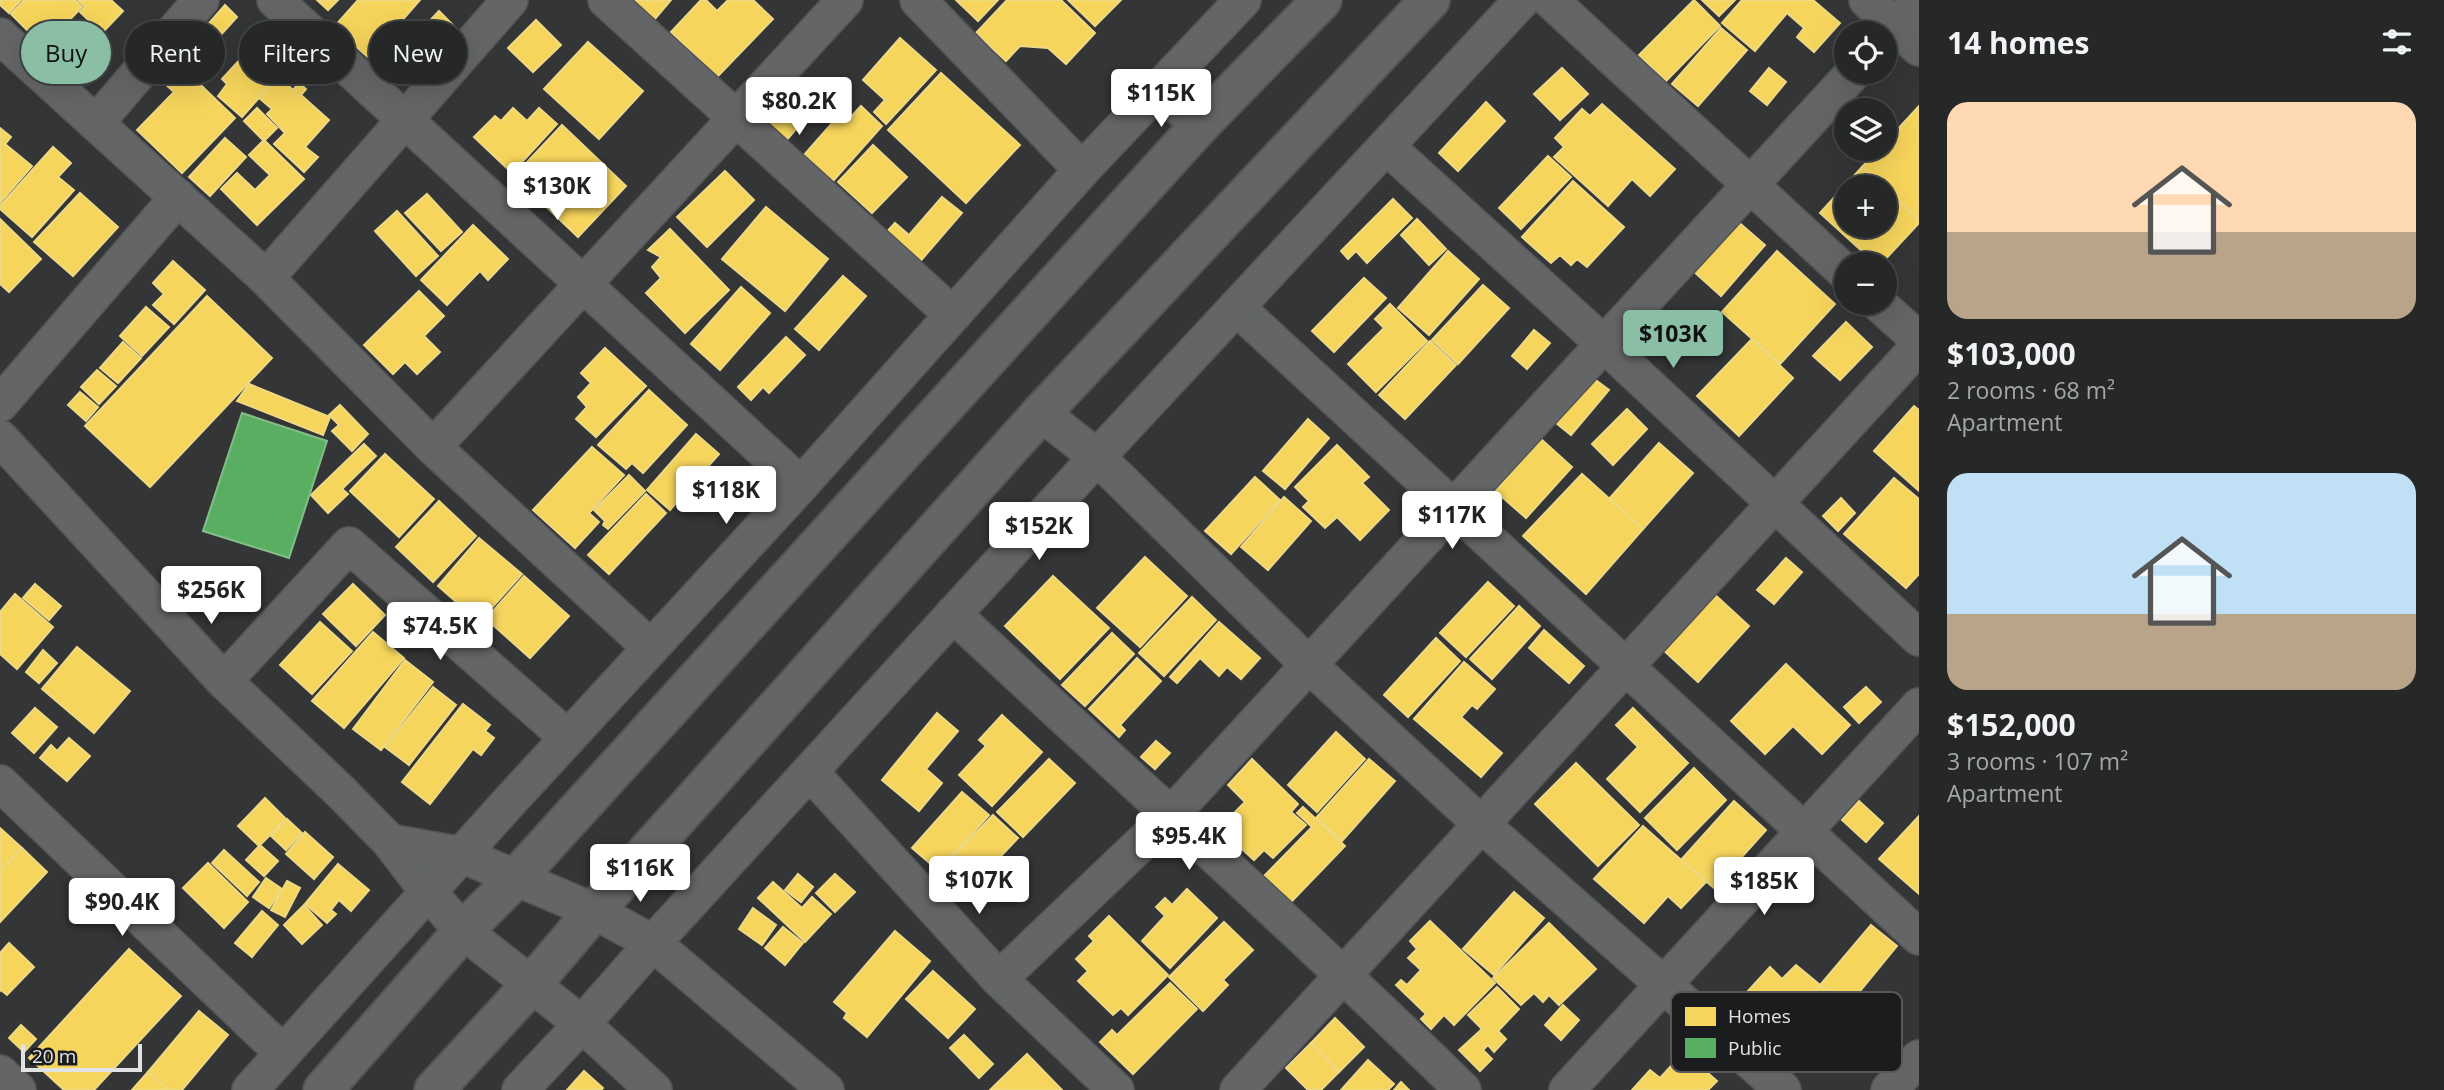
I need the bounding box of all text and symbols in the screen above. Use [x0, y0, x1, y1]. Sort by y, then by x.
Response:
chip: Buy [21, 21, 111, 84]
chip: Rent [125, 21, 225, 84]
chip: Filters [239, 21, 355, 84]
chip: New [369, 21, 467, 84]
map controls [1834, 21, 1897, 315]
button: locate [1834, 21, 1897, 84]
text: 14 homes [1947, 22, 2090, 63]
icon: filters [2378, 23, 2416, 61]
pin: $115K [1112, 69, 1210, 129]
text: $115K [1127, 76, 1195, 108]
pin: $80.2K [742, 78, 856, 137]
text: $80.2K [762, 84, 836, 116]
button: layers [1834, 98, 1897, 161]
icon: home [2119, 147, 2245, 273]
pin: $130K [508, 162, 606, 222]
text: $130K [523, 169, 591, 201]
button: + [1834, 175, 1897, 238]
button: − [1834, 252, 1897, 315]
pin: $103K [1624, 310, 1722, 370]
text: $103K [1639, 317, 1707, 349]
text: $103,000 [1947, 333, 2076, 374]
text: 2 rooms · 68 m² [1947, 374, 2115, 406]
text: Apartment [1947, 406, 2063, 438]
pin: $118K [677, 466, 775, 526]
text: $118K [692, 473, 760, 505]
pin: $117K [1403, 491, 1501, 551]
text: $117K [1418, 498, 1486, 530]
pin: $152K [990, 503, 1088, 562]
text: $152K [1005, 509, 1073, 541]
icon: home [2119, 518, 2245, 644]
pin: $256K [162, 566, 260, 626]
text: $256K [177, 573, 245, 605]
pin: $74.5K [383, 602, 497, 662]
text: $74.5K [403, 609, 477, 641]
text: $152,000 [1947, 704, 2076, 745]
text: 3 rooms · 107 m² [1947, 745, 2128, 777]
text: Apartment [1947, 777, 2063, 809]
pin: $95.4K [1132, 812, 1246, 872]
text: $95.4K [1152, 819, 1226, 851]
pin: $116K [591, 844, 689, 904]
text: $116K [606, 851, 674, 883]
pin: $107K [930, 856, 1028, 916]
pin: $185K [1715, 858, 1813, 917]
text: $107K [945, 863, 1013, 895]
text: $185K [1730, 864, 1798, 896]
pin: $90.4K [65, 878, 179, 938]
text: $90.4K [85, 885, 159, 917]
legend [1671, 992, 1902, 1072]
text: Homes [1728, 1003, 1791, 1029]
text: Public [1728, 1035, 1781, 1061]
scale bar [21, 1041, 142, 1073]
text: 20 m [32, 1043, 76, 1069]

